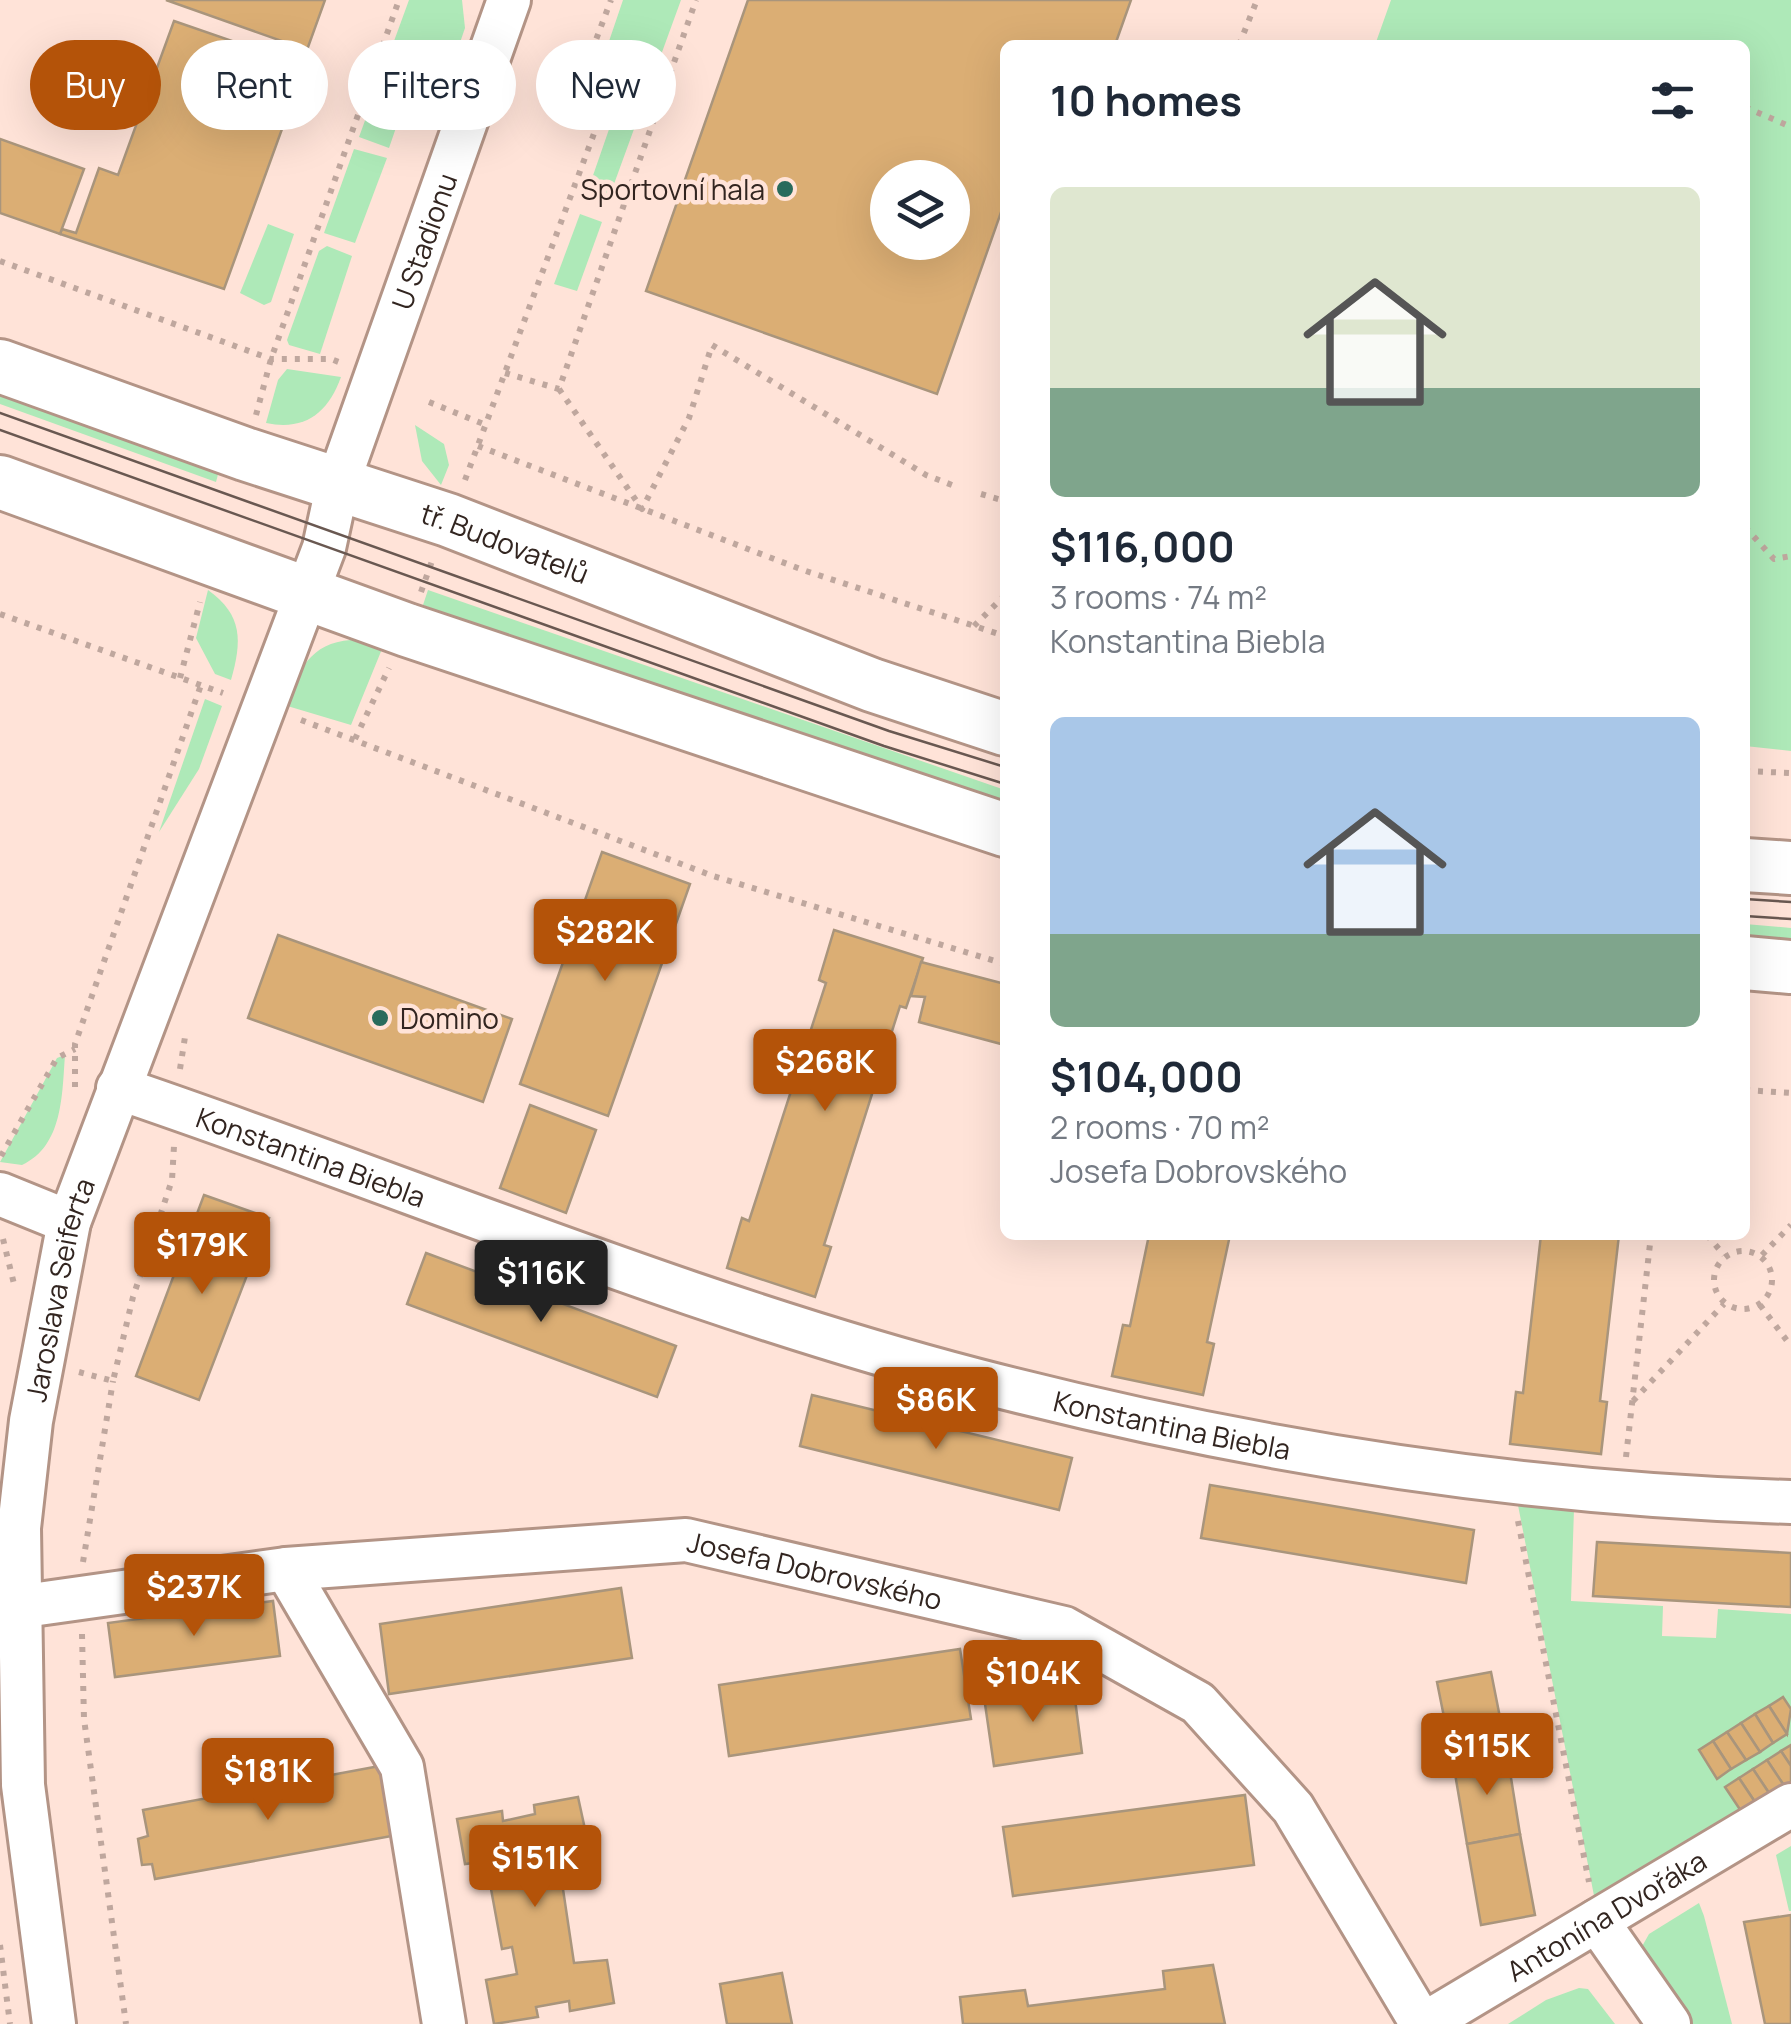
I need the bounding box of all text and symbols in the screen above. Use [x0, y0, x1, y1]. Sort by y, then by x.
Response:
chip: Buy [30, 40, 161, 130]
chip: Rent [181, 40, 328, 130]
chip: Filters [348, 40, 516, 130]
chip: New [536, 40, 676, 130]
text: 10 homes [1050, 71, 1242, 129]
icon: filters [1645, 73, 1700, 128]
map controls [870, 160, 970, 260]
button: layers [870, 160, 970, 260]
street label: U Stadionu [382, 168, 465, 315]
place label: Sportovní hala [581, 170, 765, 208]
marker: Sportovní hala [774, 178, 796, 200]
icon: home [1285, 252, 1465, 432]
street label: tř. Budovatelů [416, 493, 595, 592]
text: $116,000 [1050, 517, 1235, 575]
text: 3 rooms · 74 m² [1050, 575, 1267, 619]
text: Konstantina Biebla [1050, 619, 1326, 663]
icon: home [1285, 782, 1465, 962]
pin: $282K [535, 899, 675, 984]
text: $282K [556, 909, 654, 953]
place label: Domino [400, 999, 499, 1037]
marker: Domino [369, 1007, 391, 1029]
pin: $268K [755, 1029, 895, 1114]
text: $268K [775, 1039, 875, 1083]
text: $104,000 [1050, 1047, 1243, 1105]
street label: Konstantina Biebla [191, 1098, 431, 1216]
text: 2 rooms · 70 m² [1050, 1105, 1270, 1149]
text: Josefa Dobrovského [1050, 1149, 1347, 1193]
street label: Jaroslava Seiferta [16, 1172, 103, 1405]
pin: $179K [132, 1212, 272, 1297]
text: $179K [156, 1222, 248, 1266]
pin: $116K [471, 1240, 611, 1325]
text: $116K [497, 1250, 585, 1294]
pin: $86K [877, 1367, 995, 1452]
text: $86K [896, 1377, 976, 1421]
street label: Konstantina Biebla [1050, 1381, 1294, 1468]
street label: Josefa Dobrovského [684, 1522, 946, 1618]
pin: $237K [124, 1554, 264, 1639]
text: $237K [146, 1564, 242, 1608]
pin: $104K [963, 1640, 1103, 1725]
text: $104K [985, 1650, 1081, 1694]
pin: $115K [1417, 1713, 1557, 1798]
text: $115K [1443, 1723, 1531, 1767]
pin: $181K [198, 1738, 338, 1823]
text: $181K [224, 1748, 312, 1792]
pin: $151K [465, 1825, 605, 1910]
text: $151K [491, 1835, 579, 1879]
street label: Antonína Dvořáka [1499, 1841, 1713, 1990]

